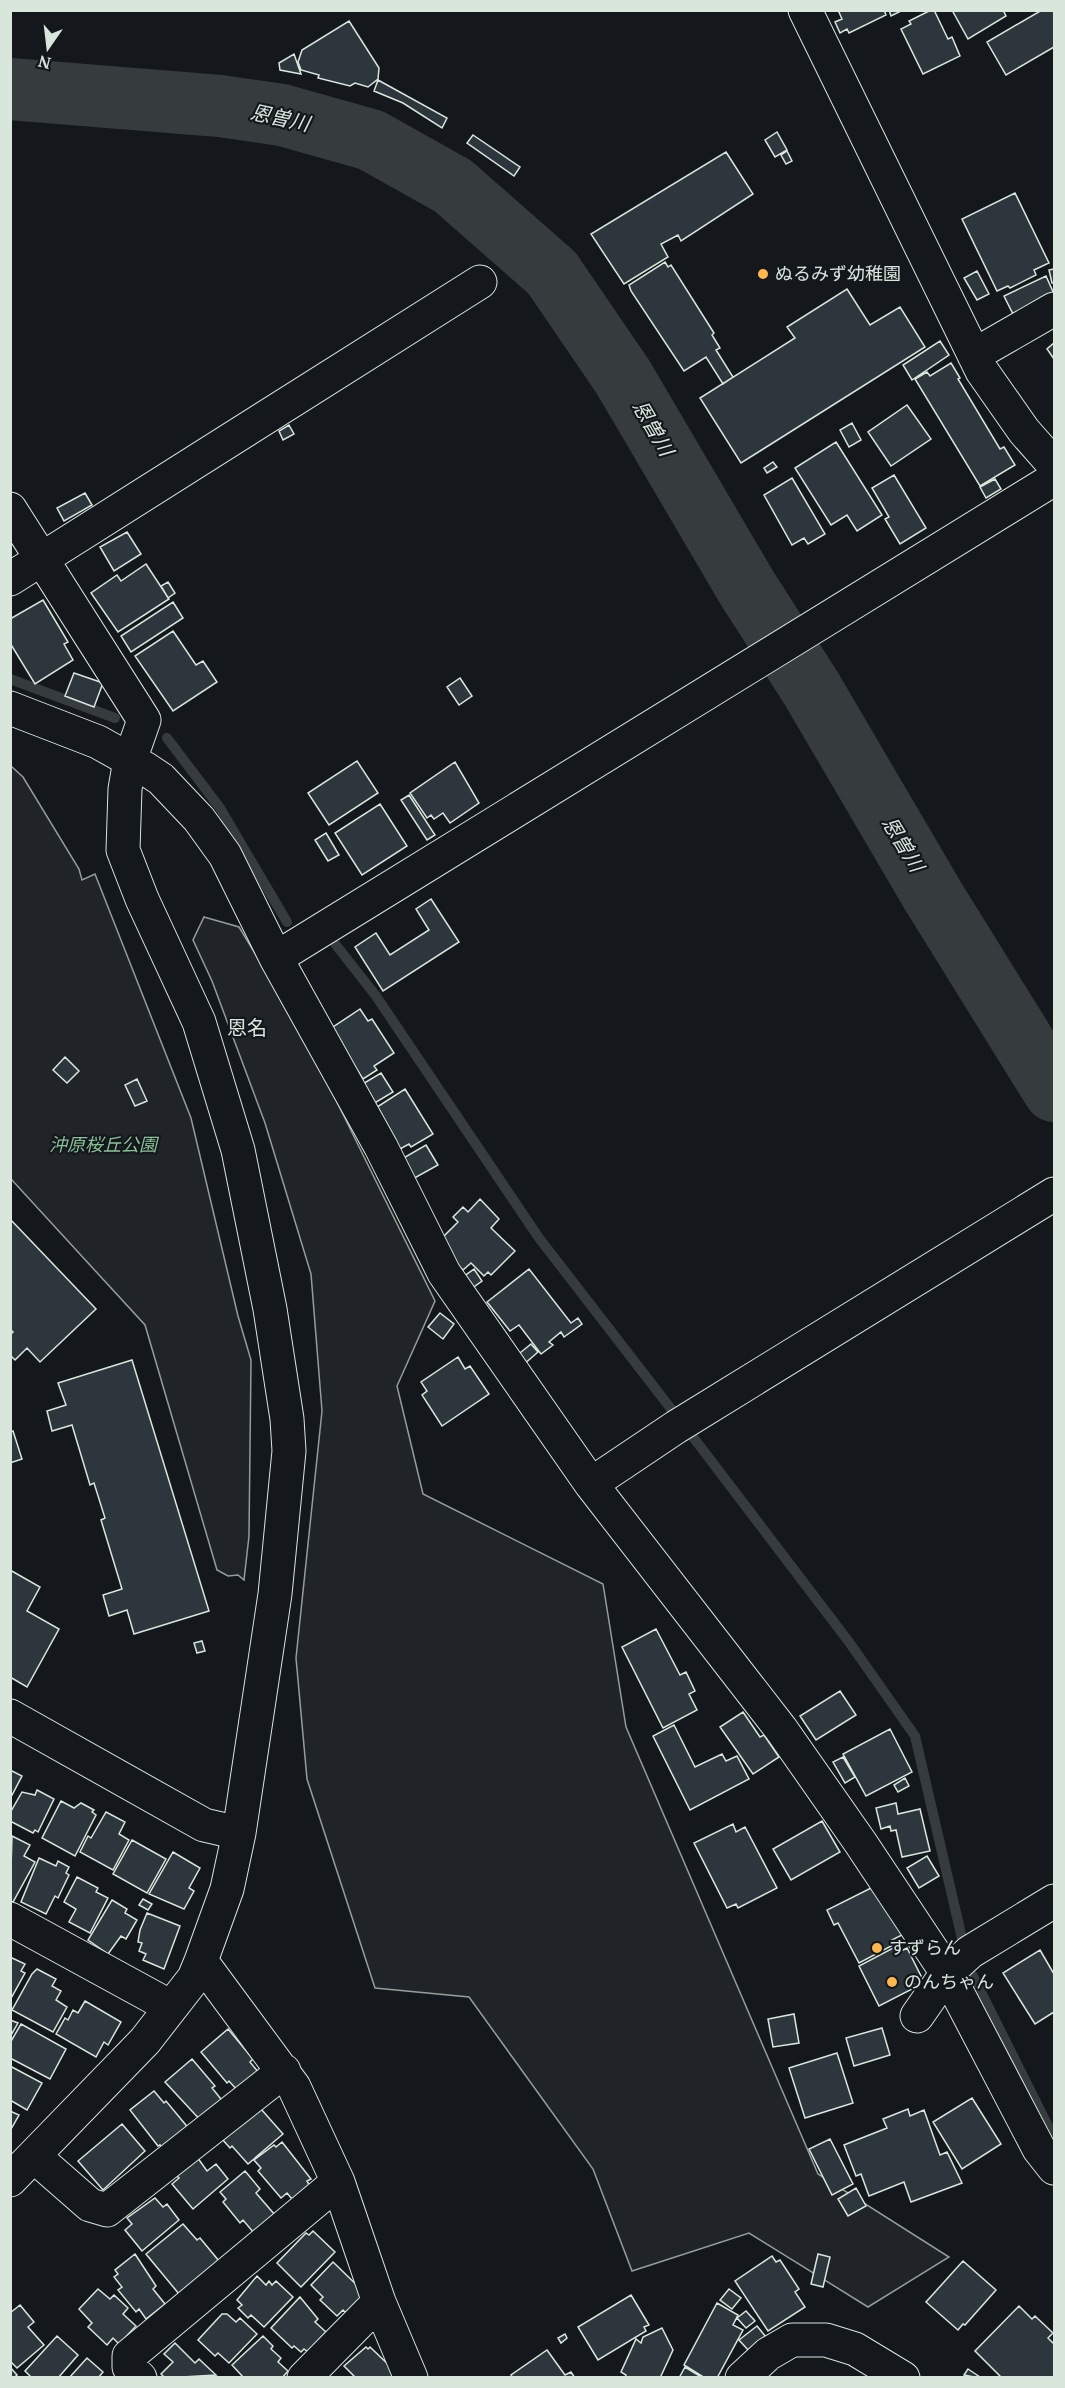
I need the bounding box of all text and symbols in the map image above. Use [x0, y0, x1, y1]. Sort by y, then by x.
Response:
north arrow [18, 18, 78, 78]
text: N [36, 50, 53, 75]
water label: 恩曽川 [248, 98, 314, 137]
place label: ぬるみず幼稚園 [775, 261, 901, 285]
marker: ぬるみず幼稚園 [756, 267, 770, 281]
water label: 恩曽川 [627, 395, 681, 462]
water label: 恩曽川 [876, 811, 931, 878]
district label: 恩名 [227, 1014, 267, 1041]
park label: 沖原桜丘公園 [49, 1132, 160, 1156]
place label: すずらん [889, 1935, 961, 1959]
marker: すずらん [870, 1941, 884, 1955]
place label: のんちゃん [904, 1969, 994, 1993]
marker: のんちゃん [885, 1975, 899, 1989]

